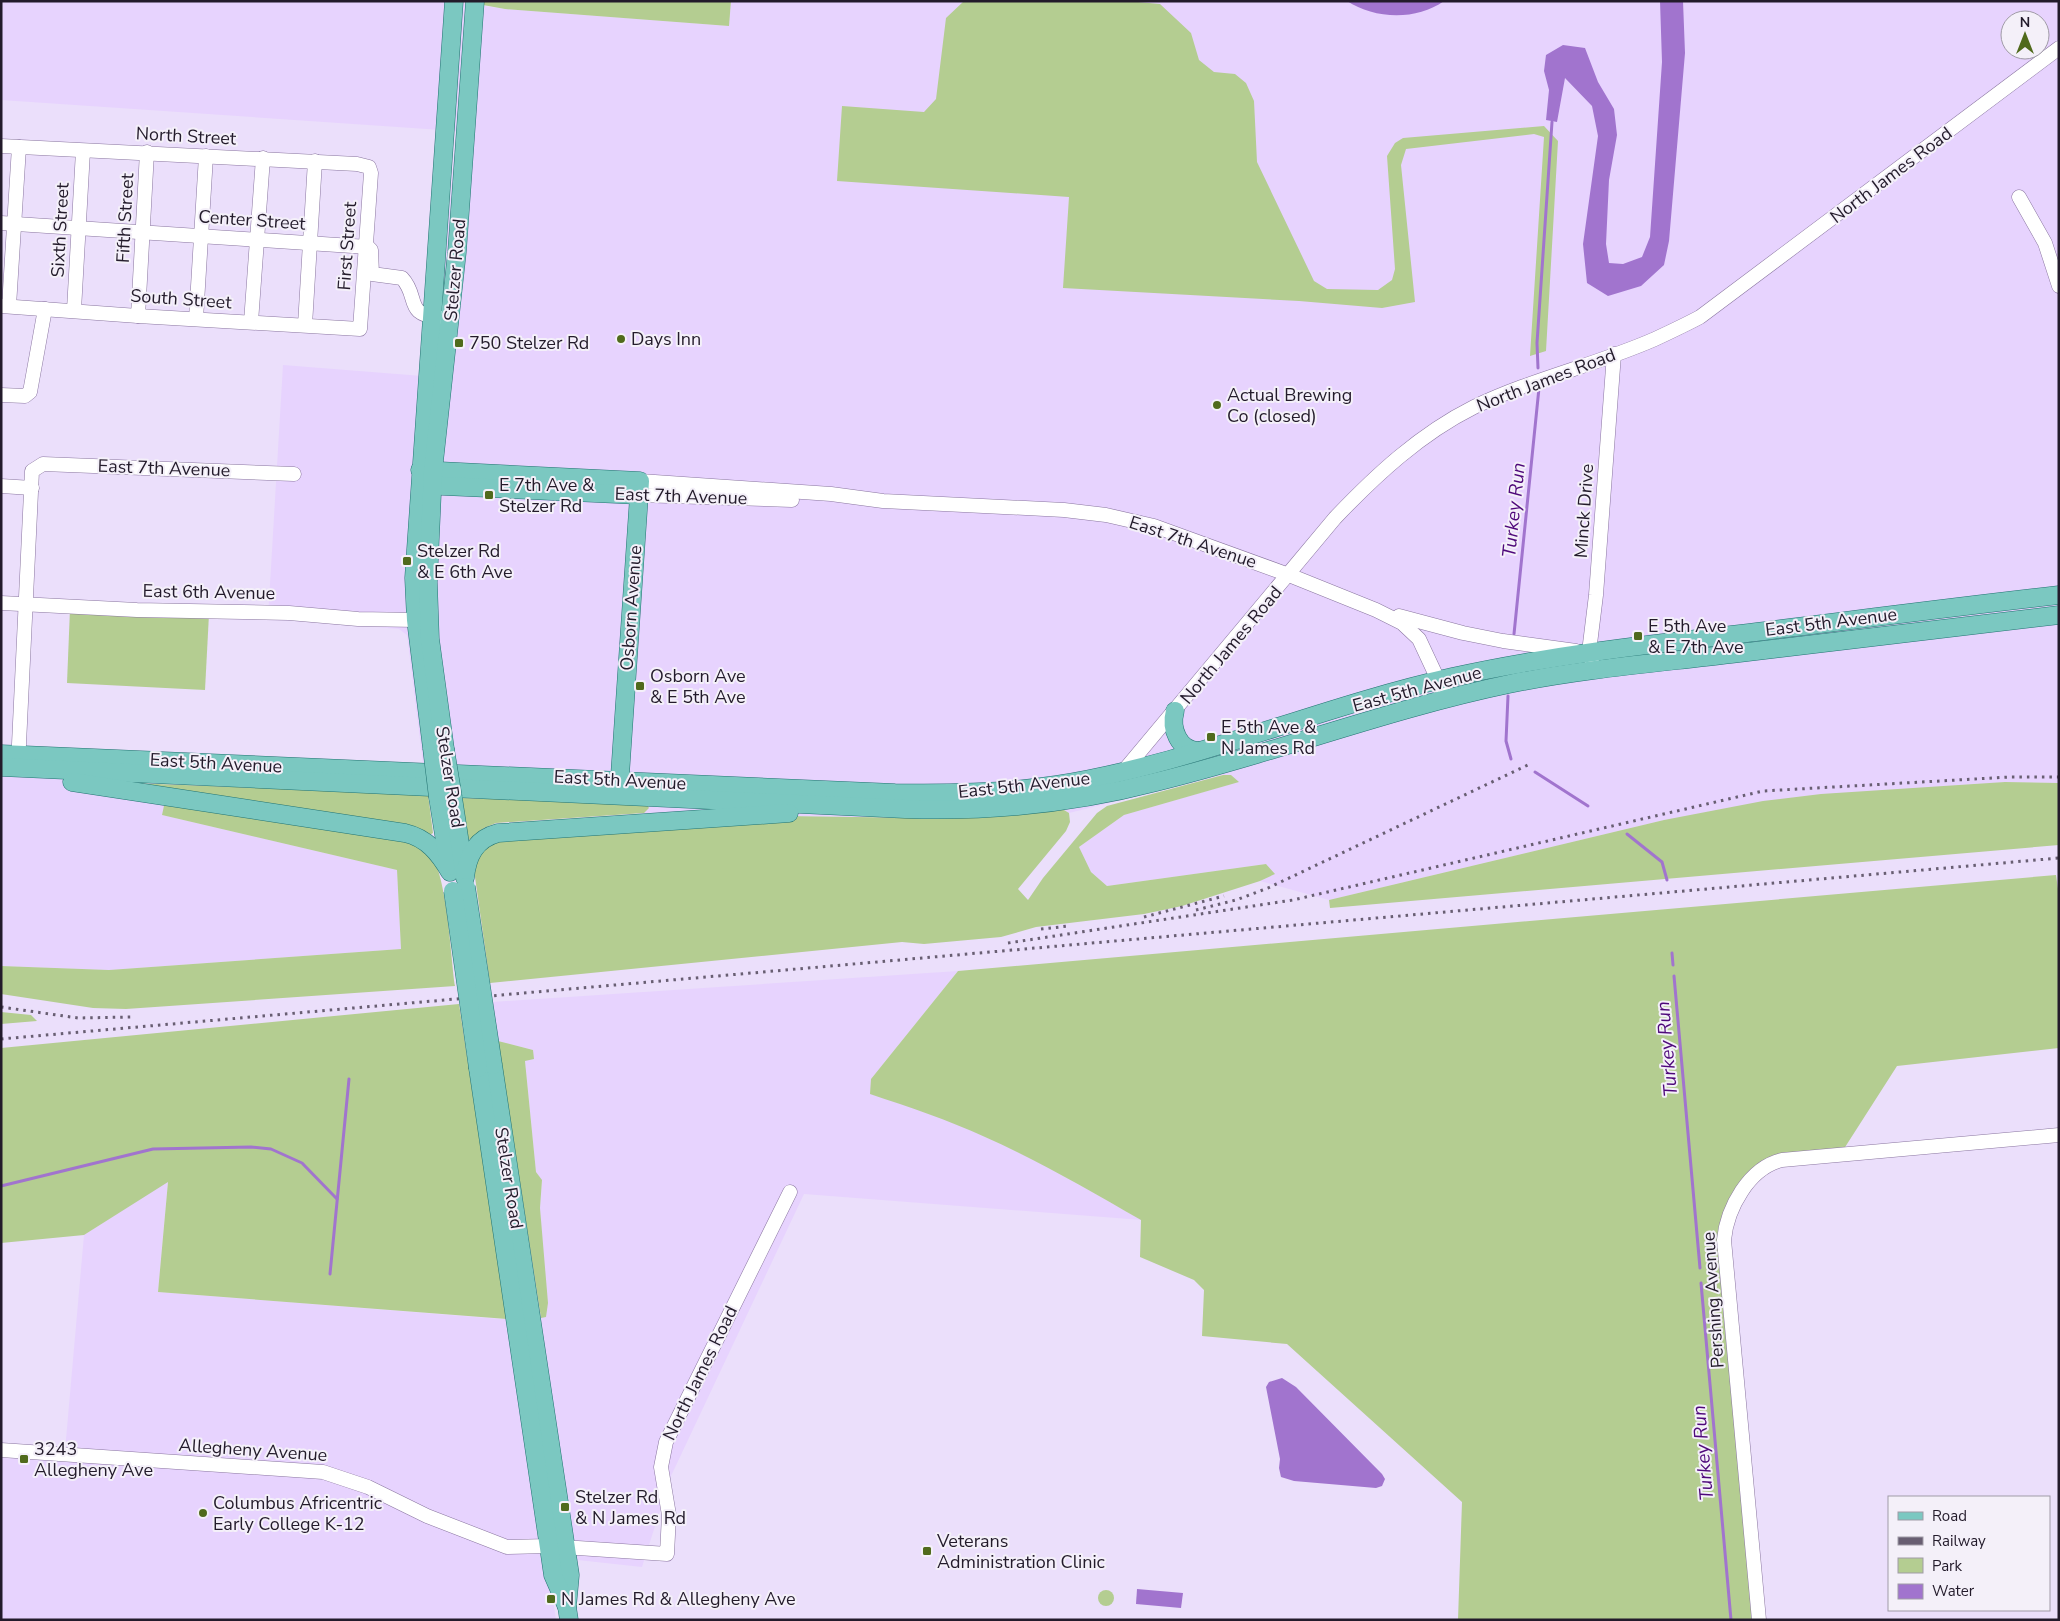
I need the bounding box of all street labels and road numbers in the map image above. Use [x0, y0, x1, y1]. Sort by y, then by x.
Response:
street label: North Street [135, 121, 238, 151]
street label: North James Road [1825, 121, 1957, 229]
street label: Fifth Street [111, 172, 139, 264]
street label: Sixth Street [46, 181, 75, 278]
street label: First Street [332, 200, 362, 291]
street label: Center Street [198, 204, 307, 236]
street label: Stelzer Road [439, 218, 471, 322]
street label: South Street [130, 283, 233, 315]
street label: North James Road [1473, 342, 1619, 418]
street label: East 7th Avenue [97, 454, 231, 482]
street label: Minck Drive [1569, 463, 1599, 559]
street label: East 7th Avenue [614, 482, 748, 510]
street label: East 7th Avenue [1126, 510, 1260, 574]
street label: Osborn Avenue [615, 545, 647, 671]
street label: East 6th Avenue [142, 579, 276, 605]
street label: North James Road [1175, 581, 1287, 709]
street label: East 5th Avenue [1764, 602, 1898, 642]
street label: East 5th Avenue [1350, 660, 1484, 718]
street label: Stelzer Road [430, 724, 470, 830]
street label: East 5th Avenue [149, 748, 283, 778]
street label: East 5th Avenue [553, 765, 687, 795]
street label: East 5th Avenue [957, 766, 1091, 804]
street label: Stelzer Road [489, 1125, 529, 1231]
street label: Pershing Avenue [1696, 1231, 1730, 1369]
street label: North James Road [657, 1302, 743, 1444]
street label: Allegheny Avenue [178, 1433, 328, 1467]

